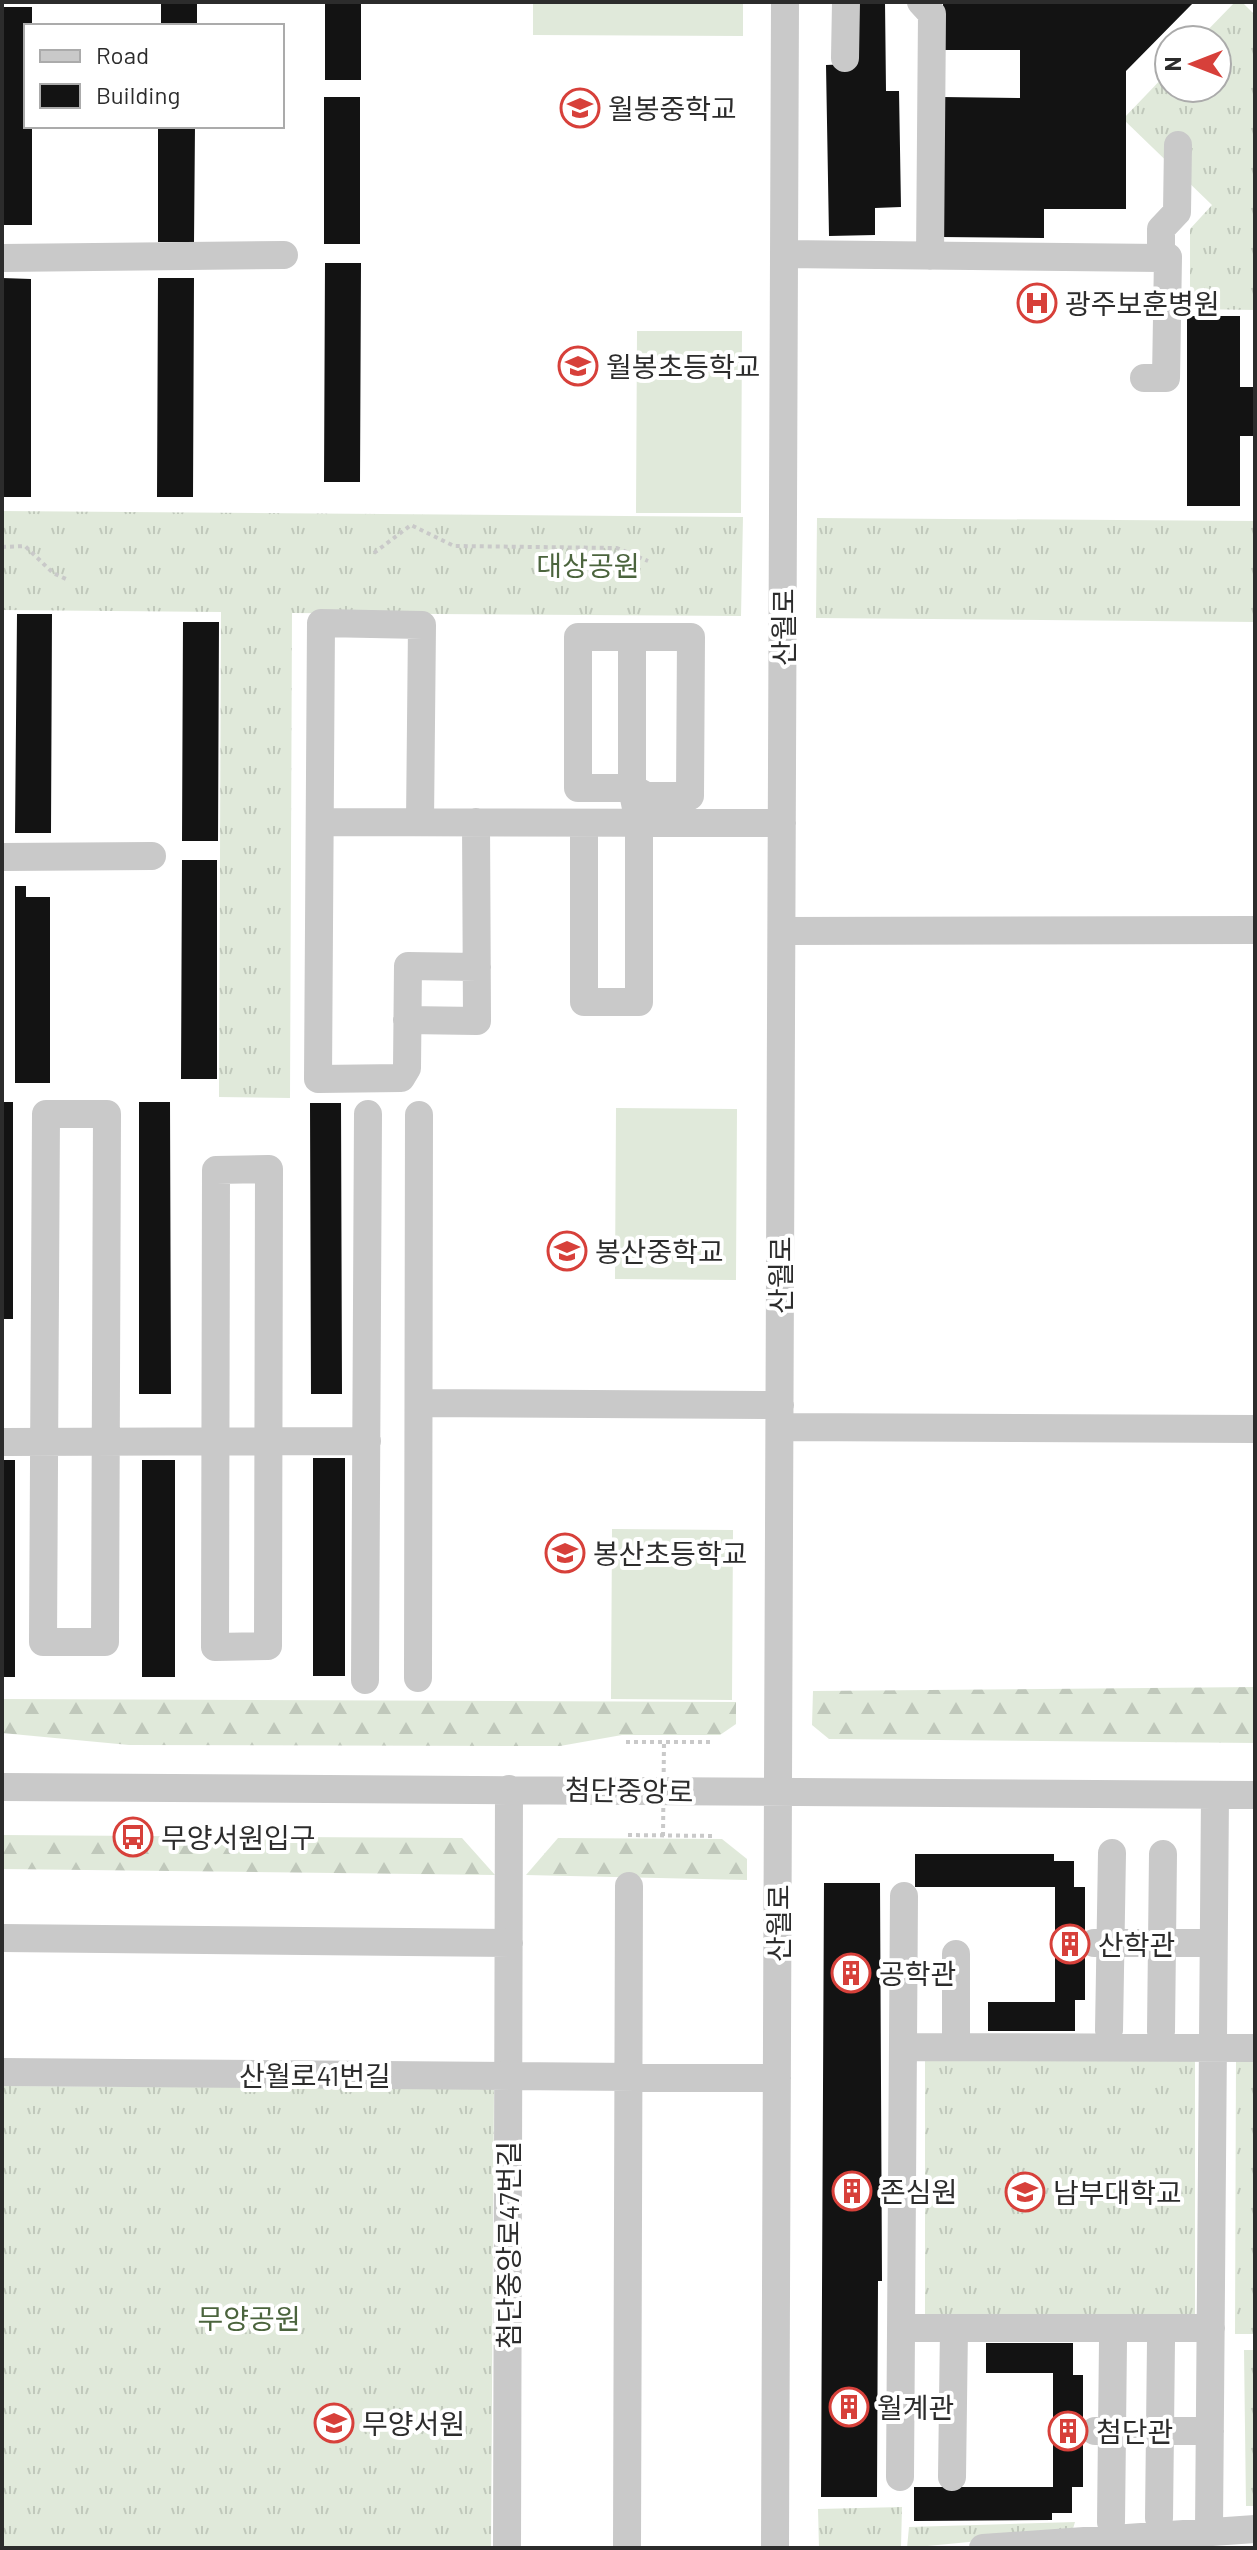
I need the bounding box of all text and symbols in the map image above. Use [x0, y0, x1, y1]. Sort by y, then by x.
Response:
legend [24, 24, 284, 128]
north arrow [1153, 24, 1233, 104]
text: Road [96, 40, 149, 69]
text: N [1159, 57, 1185, 71]
text: Building [96, 80, 180, 109]
school or university icon: 월봉중학교 [559, 87, 601, 129]
place label: 월봉중학교 [608, 91, 737, 125]
hospital icon: 광주보훈병원 [1016, 282, 1058, 324]
place label: 광주보훈병원 [1065, 286, 1220, 320]
school or university icon: 월봉초등학교 [557, 345, 599, 387]
place label: 월봉초등학교 [606, 349, 761, 383]
park label: 대상공원 [536, 548, 640, 582]
street label: 산월로 [766, 588, 800, 666]
school or university icon: 봉산중학교 [546, 1230, 588, 1272]
place label: 봉산중학교 [595, 1234, 724, 1268]
street label: 산월로 [763, 1236, 797, 1314]
school or university icon: 봉산초등학교 [544, 1532, 586, 1574]
place label: 봉산초등학교 [593, 1536, 748, 1570]
street label: 첨단중앙로 [564, 1772, 694, 1808]
bus stop icon: 무양서원입구 [112, 1816, 154, 1858]
place label: 무양서원입구 [161, 1820, 316, 1854]
street label: 산월로 [761, 1884, 795, 1962]
building icon: 산학관 [1049, 1923, 1091, 1965]
place label: 산학관 [1098, 1927, 1175, 1961]
building icon: 공학관 [830, 1952, 872, 1994]
place label: 공학관 [879, 1956, 956, 1990]
street label: 산월로41번길 [239, 2058, 391, 2092]
street label: 첨단중앙로47번길 [491, 2141, 525, 2349]
building icon: 존심원 [831, 2170, 873, 2212]
school or university icon: 남부대학교 [1004, 2171, 1046, 2213]
place label: 존심원 [880, 2174, 957, 2208]
place label: 남부대학교 [1053, 2175, 1182, 2209]
park label: 무양공원 [197, 2301, 301, 2335]
building icon: 월계관 [828, 2386, 870, 2428]
place label: 월계관 [877, 2390, 954, 2424]
school or university icon: 무양서원 [313, 2402, 355, 2444]
place label: 무양서원 [362, 2406, 465, 2440]
building icon: 첨단관 [1047, 2410, 1089, 2452]
place label: 첨단관 [1096, 2414, 1173, 2448]

